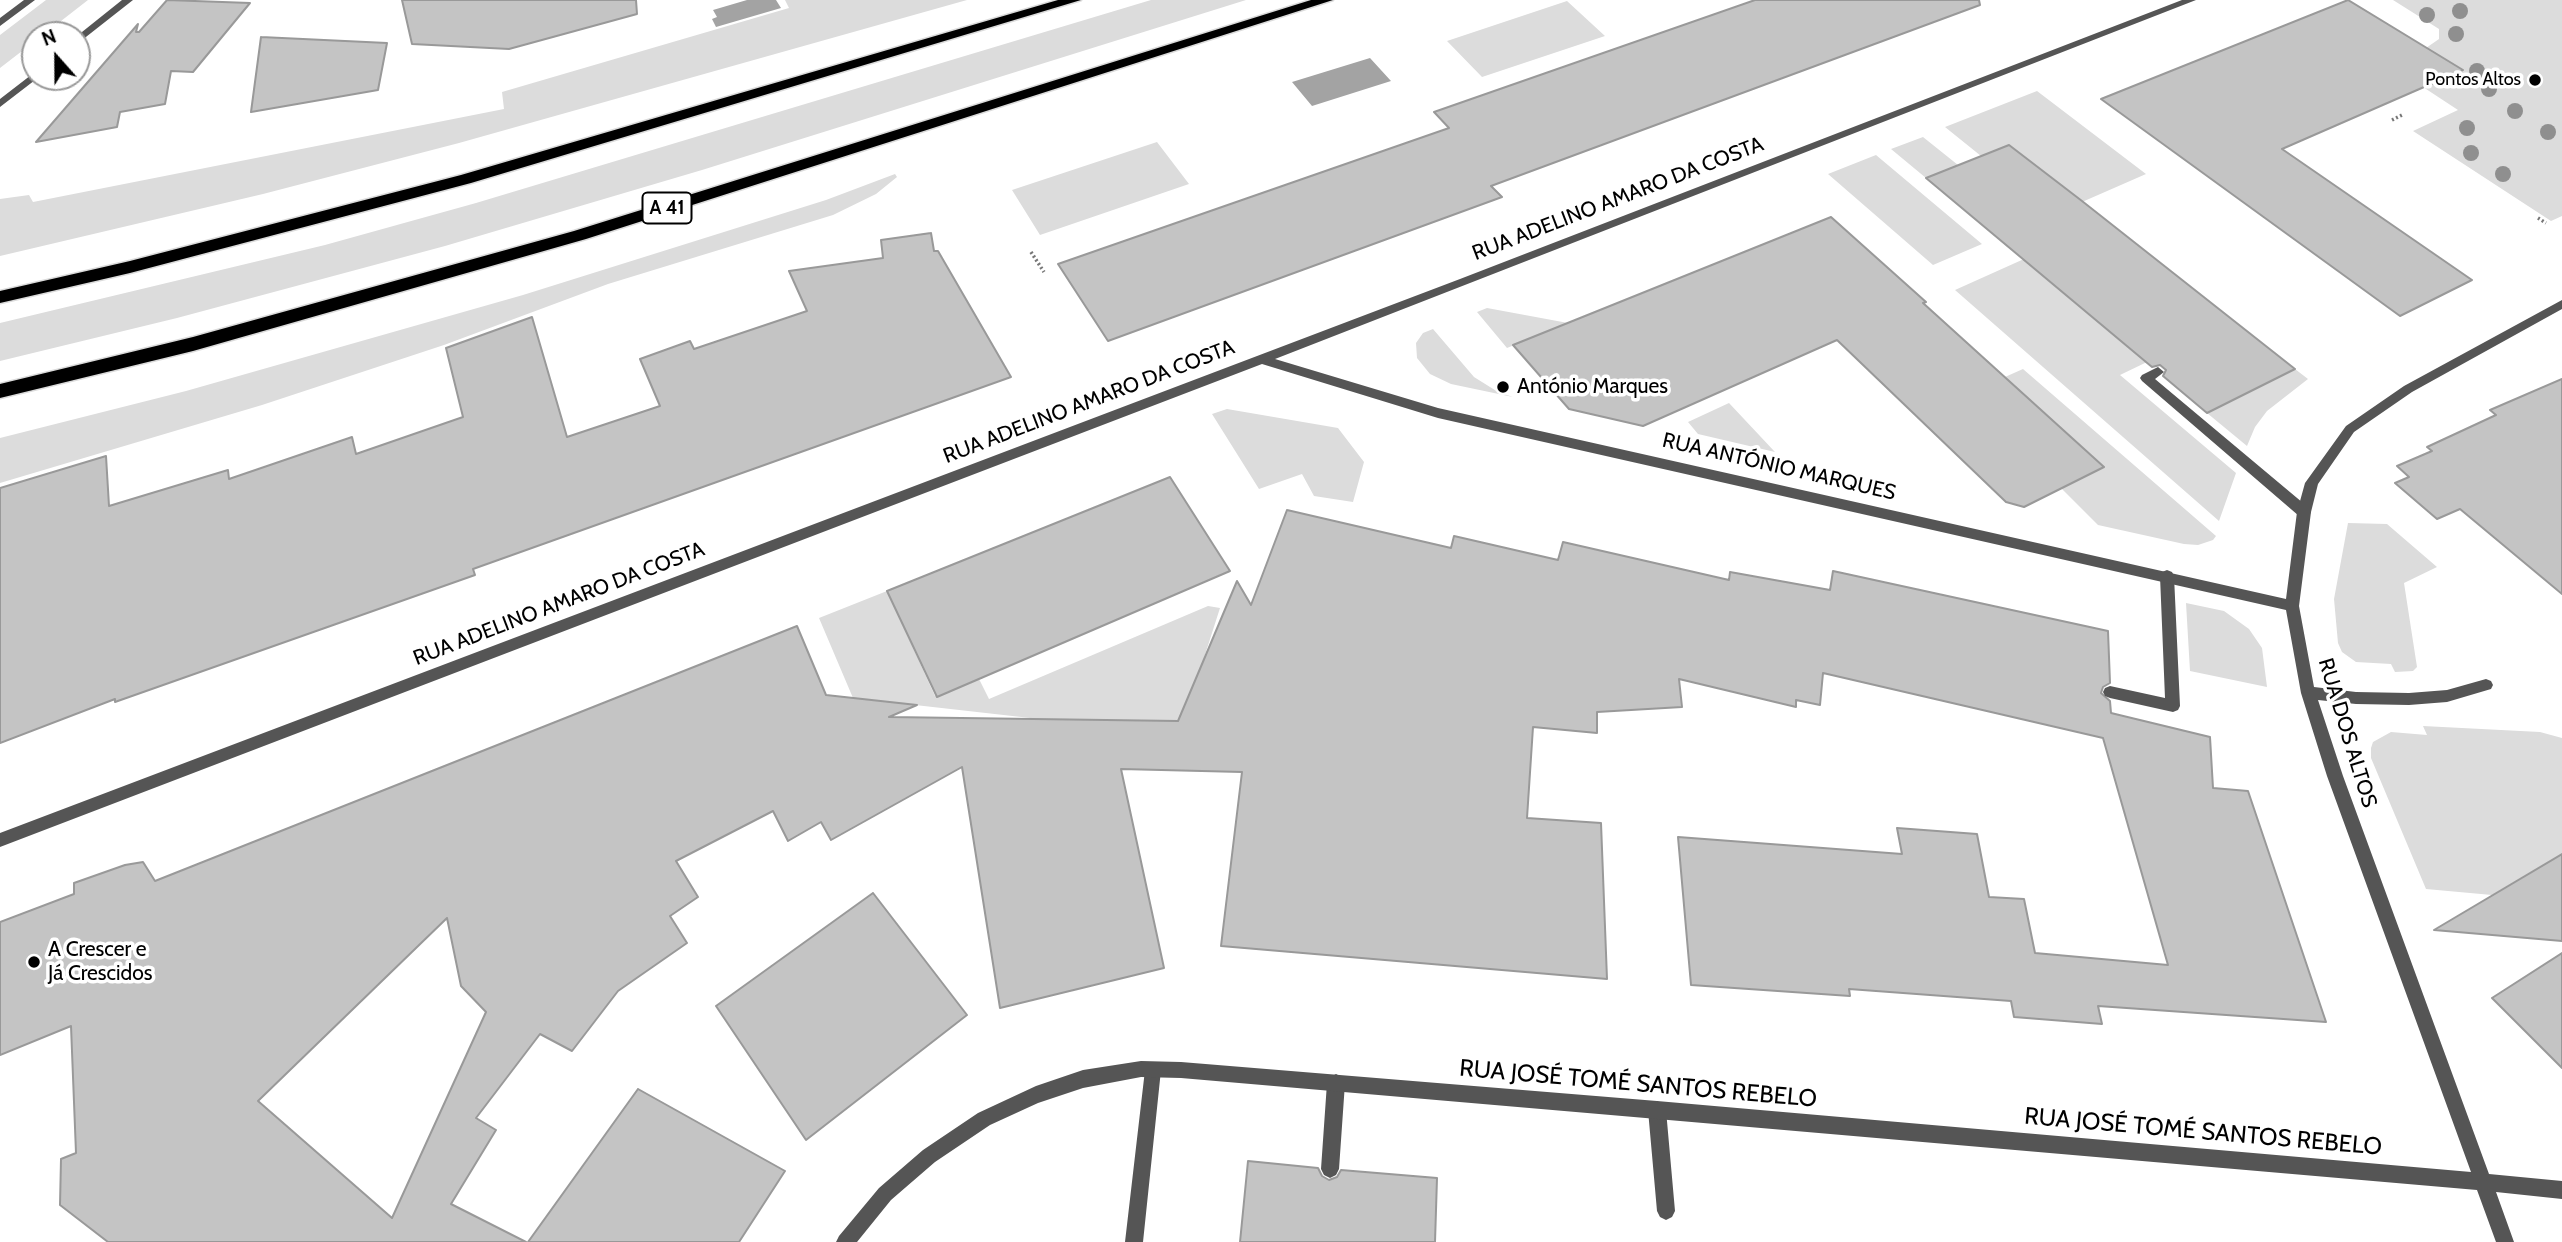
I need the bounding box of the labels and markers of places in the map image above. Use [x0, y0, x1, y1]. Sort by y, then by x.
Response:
place label: Pontos Altos [2425, 69, 2521, 91]
marker: Pontos Altos [2527, 72, 2543, 88]
place label: António Marques [1517, 374, 1668, 400]
marker: António Marques [1495, 379, 1511, 395]
place label: A Crescer e Já Crescidos [48, 937, 152, 987]
marker: A Crescer e Já Crescidos [26, 954, 42, 970]

